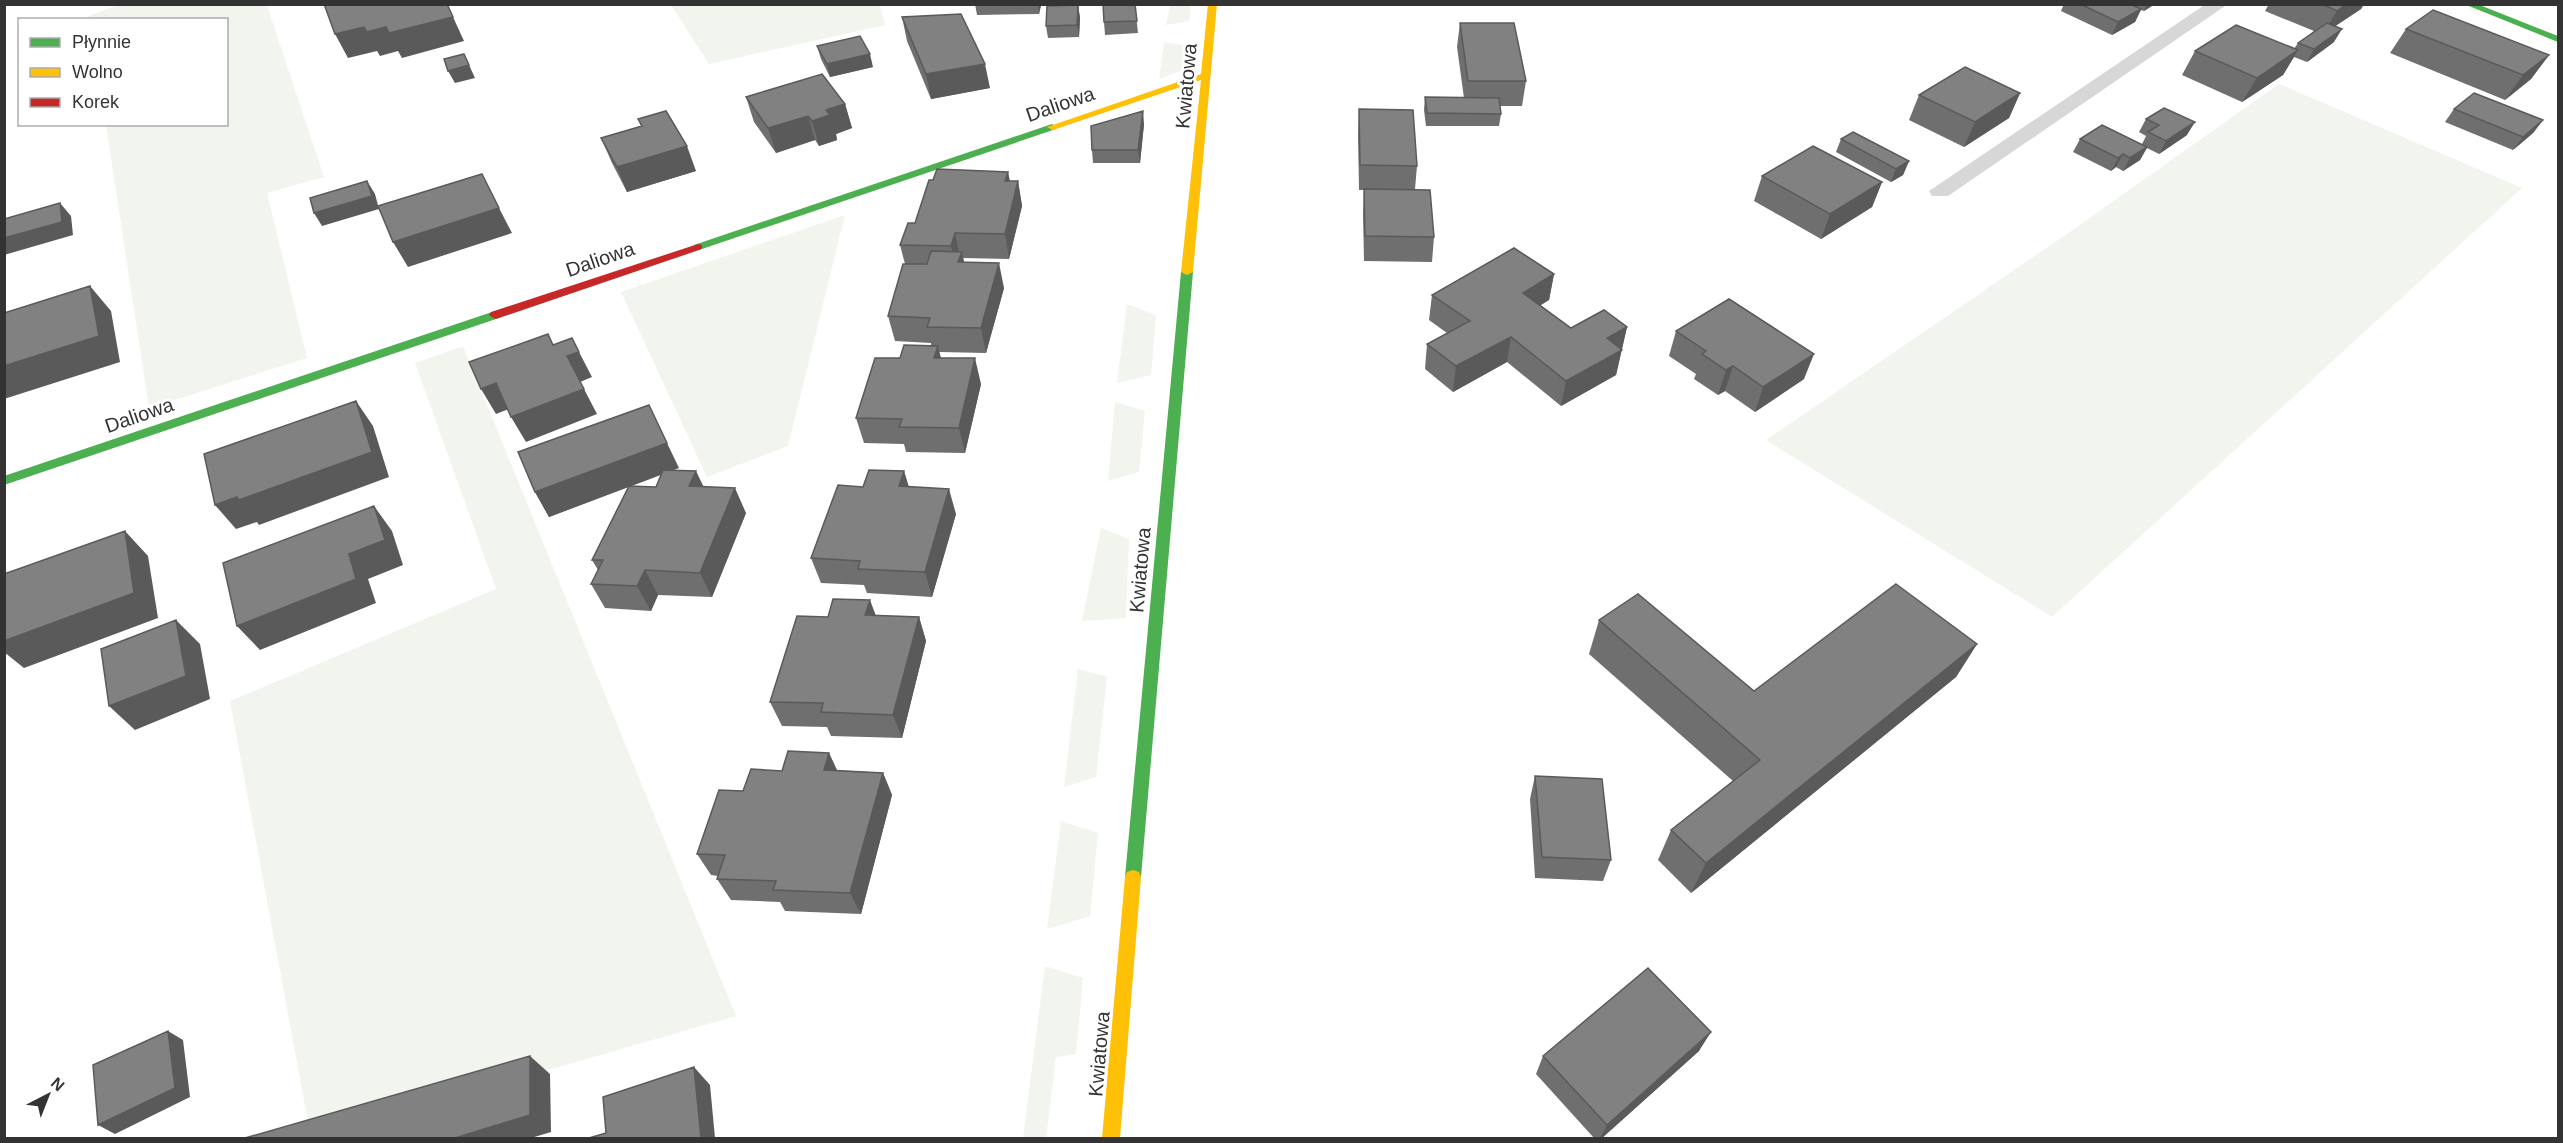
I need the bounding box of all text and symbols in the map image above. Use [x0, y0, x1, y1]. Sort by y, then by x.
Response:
legend [18, 18, 228, 126]
text: Płynnie [72, 32, 131, 52]
street label: Kwiatowa [1171, 42, 1201, 130]
text: Wolno [72, 62, 123, 82]
street label: Daliowa [1023, 82, 1098, 126]
text: Korek [72, 92, 120, 112]
street label: Daliowa [563, 237, 638, 281]
street label: Daliowa [102, 393, 177, 437]
street label: Kwiatowa [1125, 526, 1155, 614]
street label: Kwiatowa [1084, 1010, 1114, 1098]
north arrow [18, 1065, 78, 1125]
text: N [48, 1074, 68, 1094]

